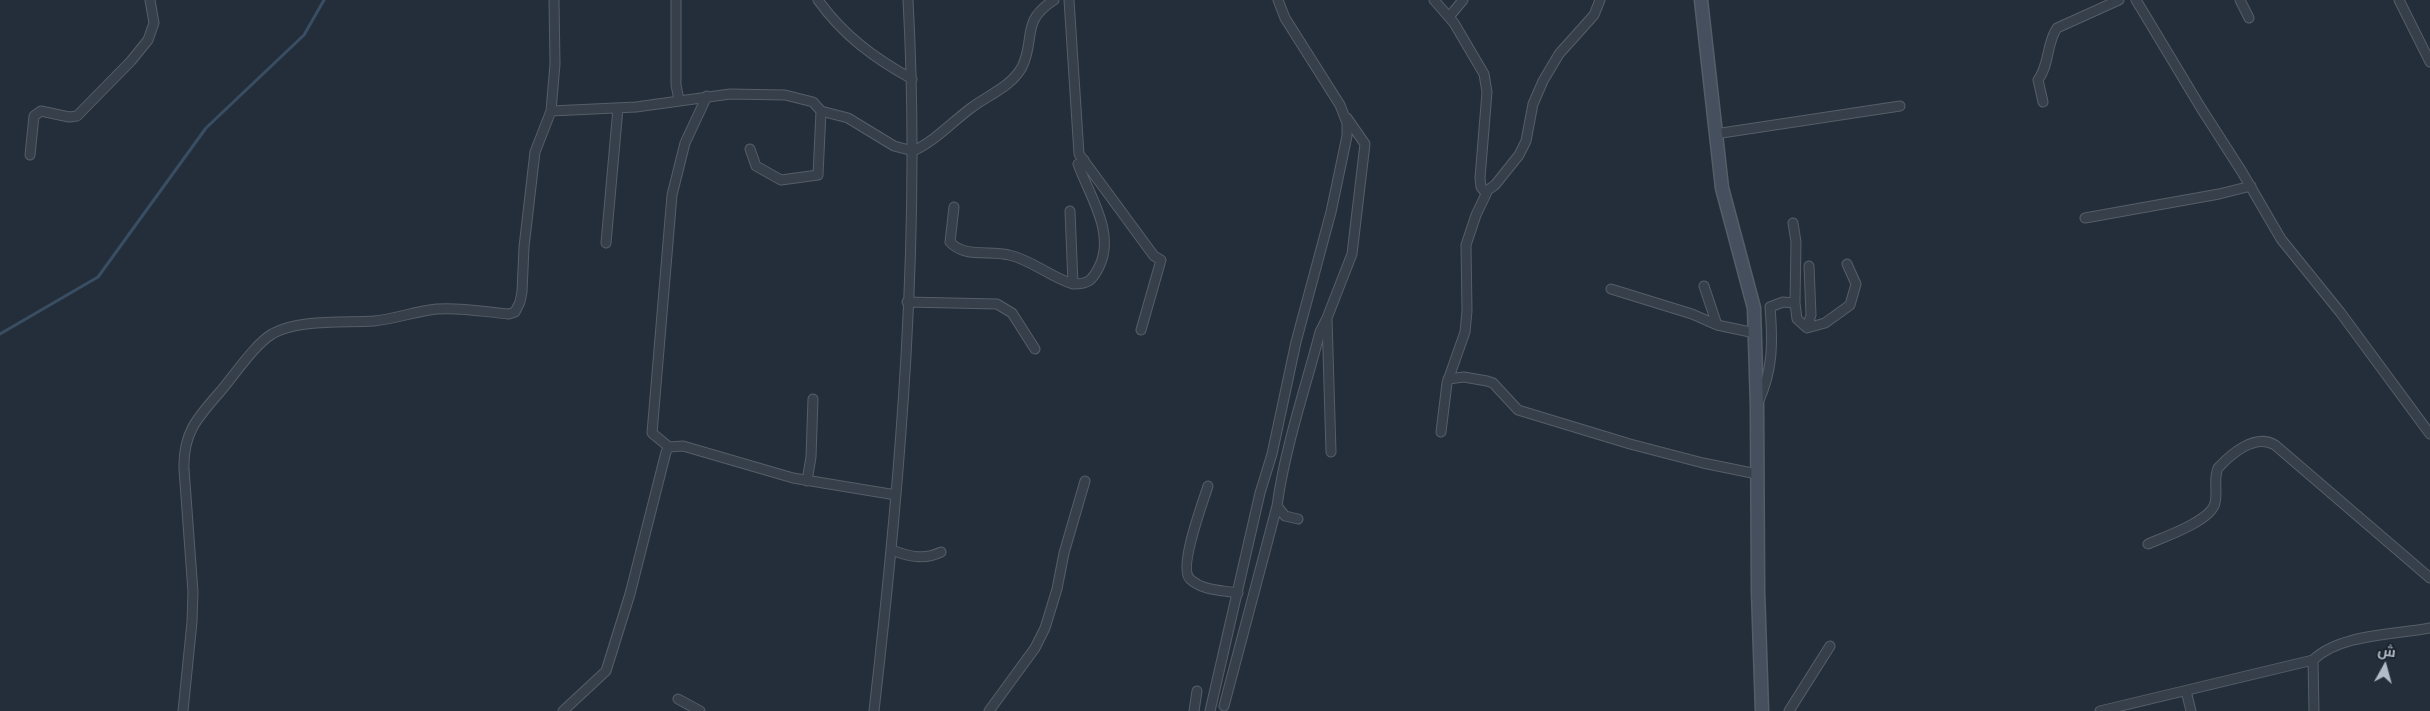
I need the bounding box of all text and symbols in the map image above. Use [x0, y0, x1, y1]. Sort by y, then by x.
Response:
north arrow [2360, 641, 2410, 691]
text: ش [2377, 641, 2397, 660]

